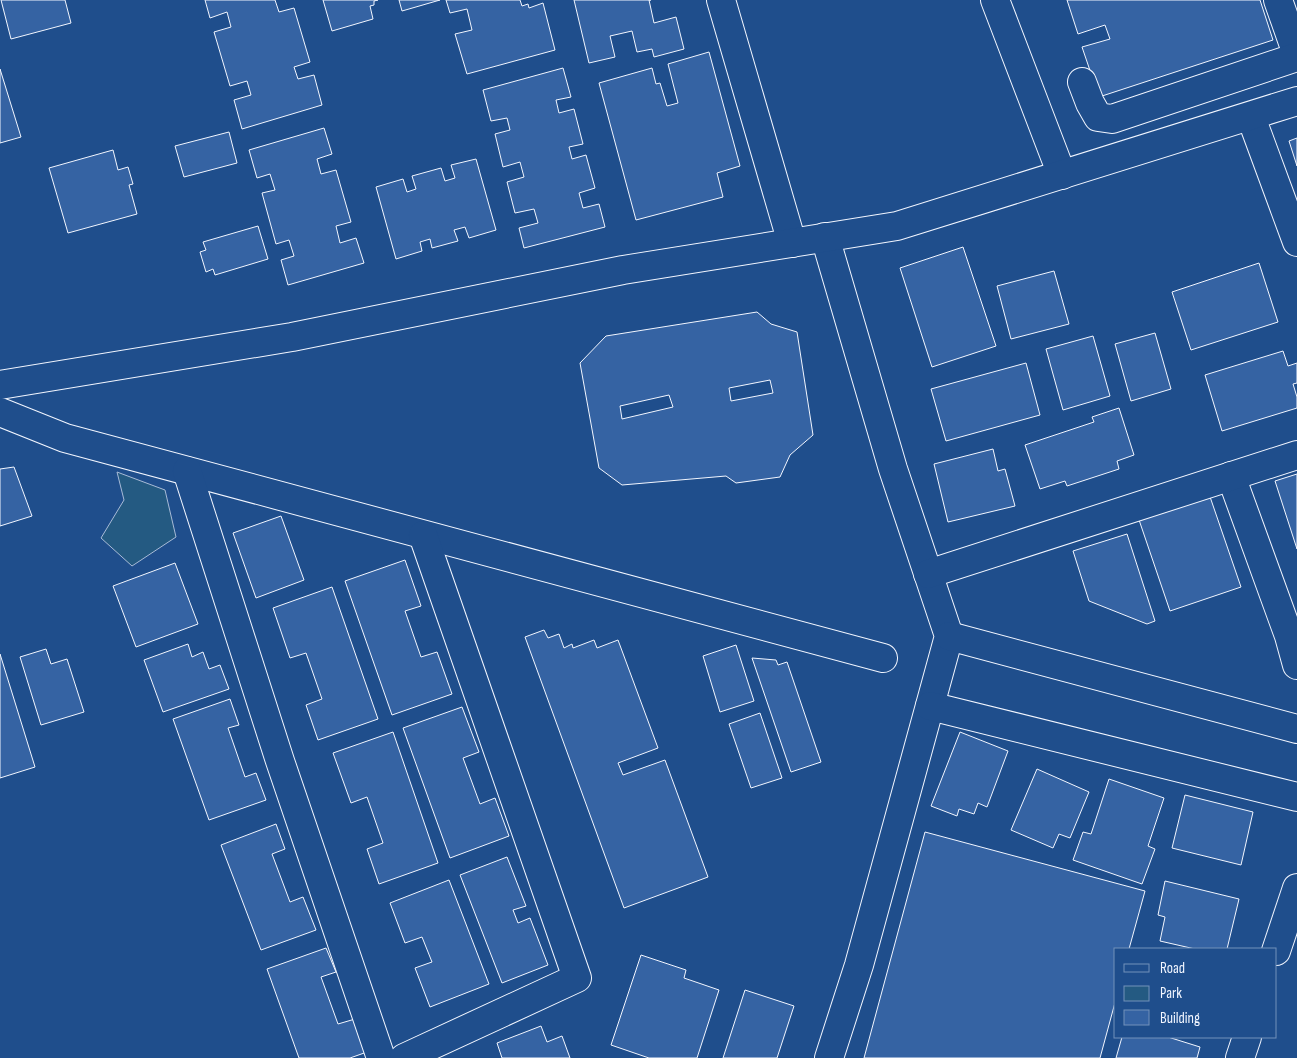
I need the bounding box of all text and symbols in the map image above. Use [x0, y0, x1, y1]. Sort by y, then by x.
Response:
legend [1114, 948, 1277, 1038]
text: Road [1160, 959, 1185, 978]
text: Park [1160, 984, 1182, 1003]
text: Building [1160, 1009, 1200, 1028]

